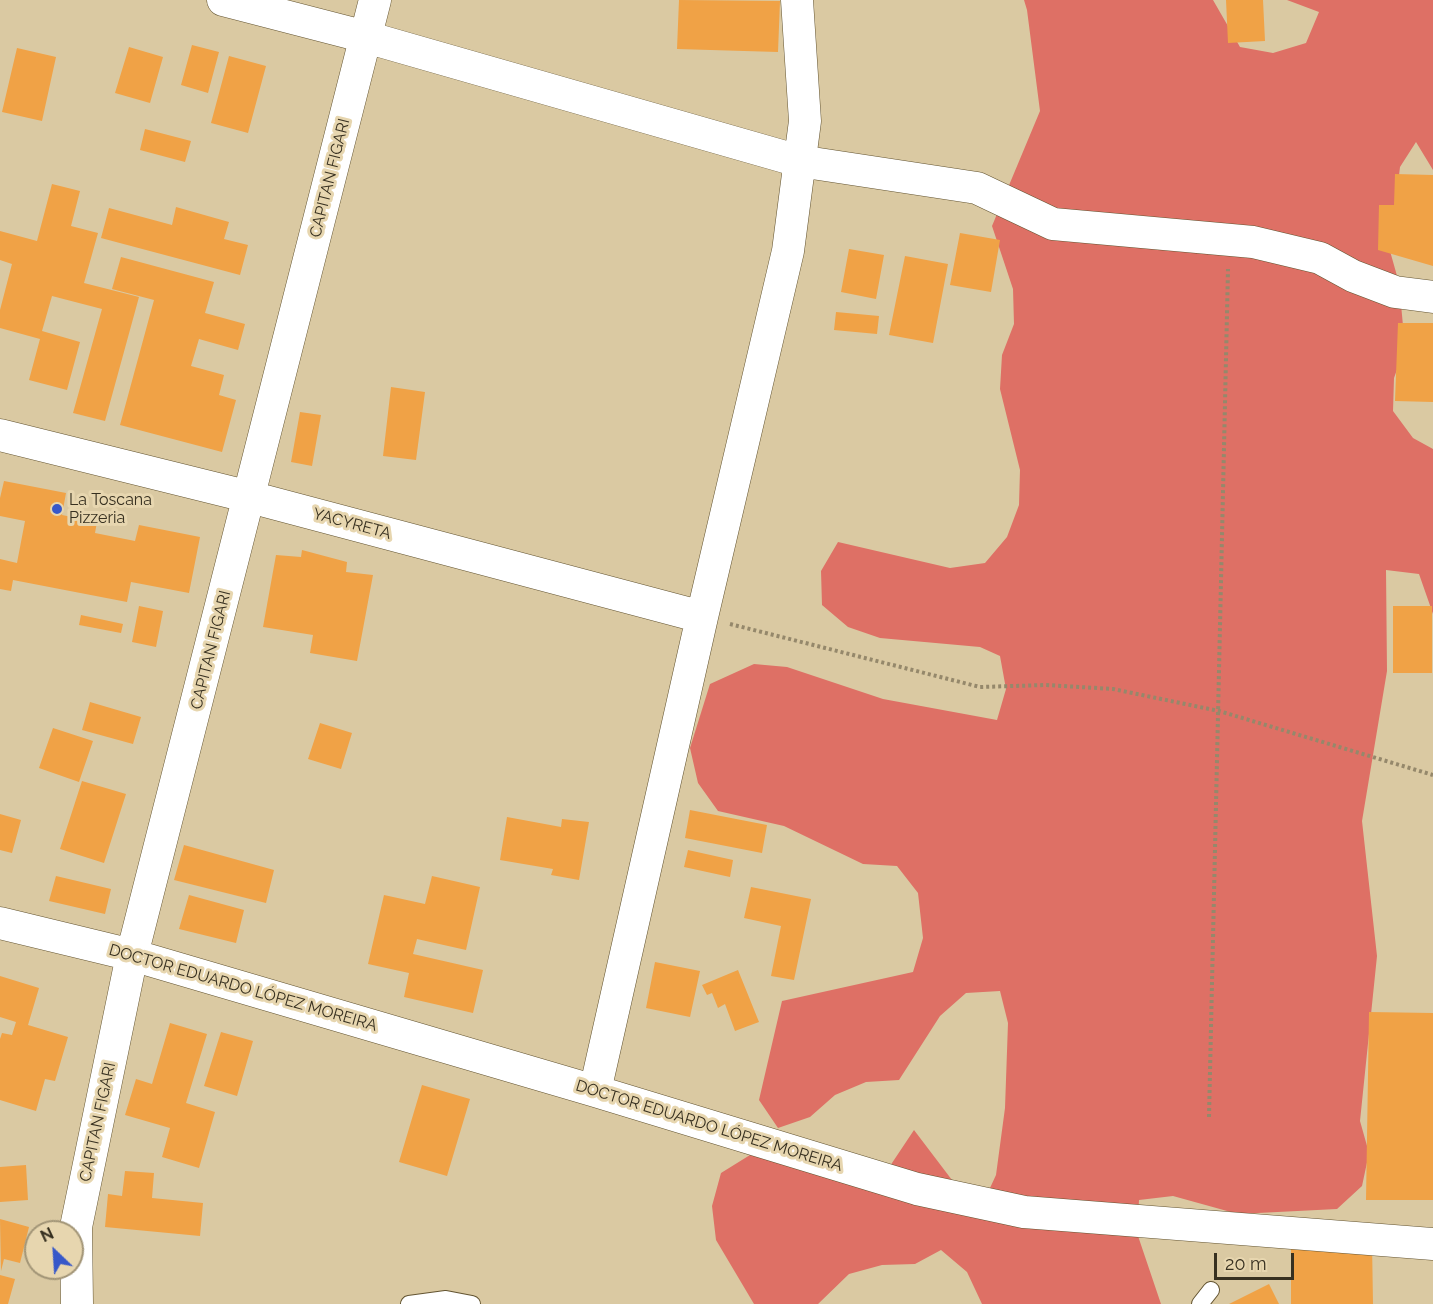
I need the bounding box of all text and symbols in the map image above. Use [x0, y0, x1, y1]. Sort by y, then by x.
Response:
street label: CAPITAN FIGARI [306, 117, 354, 239]
place label: La Toscana Pizzeria [69, 490, 152, 528]
marker: La Toscana Pizzeria [50, 502, 64, 516]
street label: YACYRETA [311, 504, 393, 544]
street label: CAPITAN FIGARI [187, 589, 235, 711]
street label: DOCTOR EDUARDO LÓPEZ MOREIRA [107, 940, 379, 1036]
street label: CAPITAN FIGARI [76, 1061, 120, 1183]
street label: DOCTOR EDUARDO LÓPEZ MOREIRA [573, 1076, 845, 1176]
north arrow [24, 1220, 84, 1280]
text: N [37, 1224, 57, 1246]
scale bar [1217, 1241, 1296, 1279]
text: 20 m [1225, 1253, 1267, 1274]

